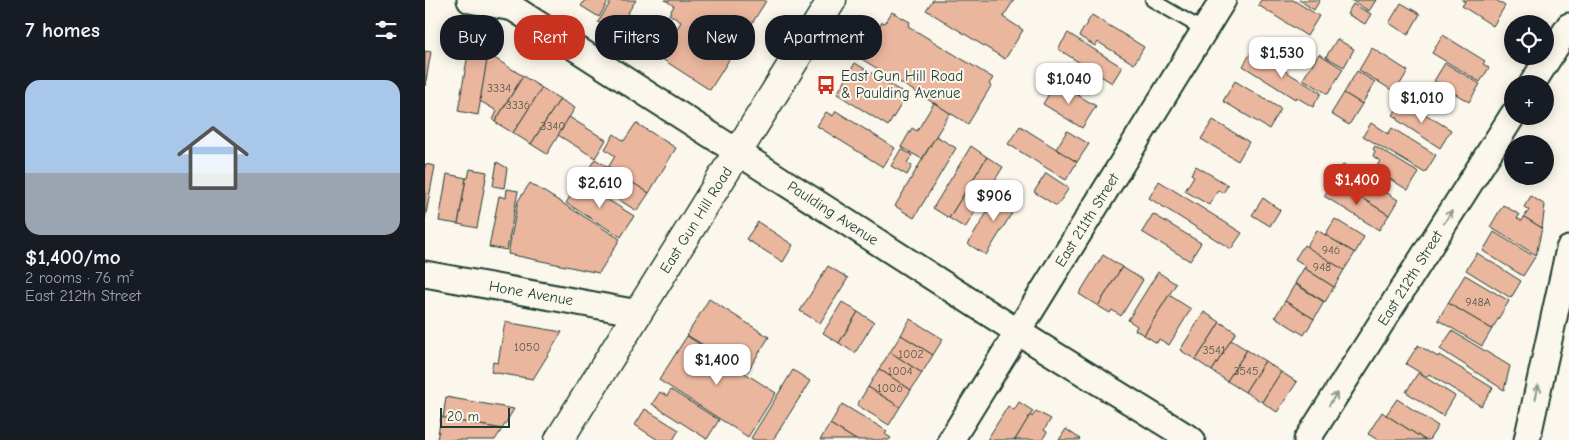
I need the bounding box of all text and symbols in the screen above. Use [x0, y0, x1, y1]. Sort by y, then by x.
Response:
chip: Buy [440, 15, 504, 60]
chip: Rent [514, 15, 585, 60]
chip: Filters [595, 15, 678, 60]
chip: New [688, 15, 755, 60]
chip: Apartment [765, 15, 882, 60]
map controls [1504, 15, 1554, 185]
button: locate [1504, 15, 1554, 65]
icon: filters [372, 16, 400, 44]
text: 7 homes [25, 18, 100, 42]
pin: $1,530 [1241, 36, 1323, 79]
text: $1,530 [1260, 44, 1304, 62]
pin: $1,040 [1028, 62, 1110, 105]
place label: East Gun Hill Road & Paulding Avenue [841, 67, 963, 102]
text: $1,040 [1047, 70, 1091, 88]
bus stop icon: East Gun Hill Road & Paulding Avenue [815, 74, 837, 96]
button: + [1504, 75, 1554, 125]
house number: 3334 [487, 81, 511, 95]
pin: $1,010 [1381, 82, 1463, 124]
text: $1,010 [1400, 89, 1444, 107]
house number: 3336 [506, 98, 530, 112]
icon: home [168, 113, 258, 203]
house number: 3340 [540, 119, 566, 133]
button: − [1504, 135, 1554, 185]
street label: East Gun Hill Road [656, 163, 736, 277]
pin: $1,400 [1316, 164, 1398, 206]
pin: $2,610 [559, 166, 641, 209]
street label: East 211th Street [1051, 169, 1123, 270]
text: $1,400 [1335, 171, 1379, 189]
text: $2,610 [578, 174, 622, 192]
street label: Paulding Avenue [784, 177, 882, 249]
pin: $906 [964, 180, 1024, 222]
text: $906 [976, 187, 1012, 205]
one-way arrow [1443, 211, 1453, 225]
street label: East 212th Street [1374, 226, 1447, 329]
house number: 946 [1322, 243, 1340, 257]
text: $1,400/mo [25, 245, 121, 269]
house number: 948 [1313, 260, 1331, 274]
text: 2 rooms · 76 m² [25, 269, 134, 287]
street label: Hone Avenue [487, 277, 575, 309]
text: East 212th Street [25, 287, 141, 305]
house number: 948A [1465, 295, 1491, 309]
house number: 1050 [514, 340, 540, 354]
house number: 3541 [1202, 343, 1226, 357]
pin: $1,400 [676, 344, 758, 386]
house number: 1002 [898, 347, 924, 361]
text: $1,400 [695, 351, 739, 369]
house number: 1004 [887, 364, 913, 378]
house number: 3545 [1234, 364, 1258, 378]
house number: 1006 [877, 381, 903, 395]
one-way arrow [1533, 385, 1543, 401]
one-way arrow [1328, 392, 1338, 406]
scale bar [440, 405, 510, 428]
text: 20 m [447, 408, 479, 425]

